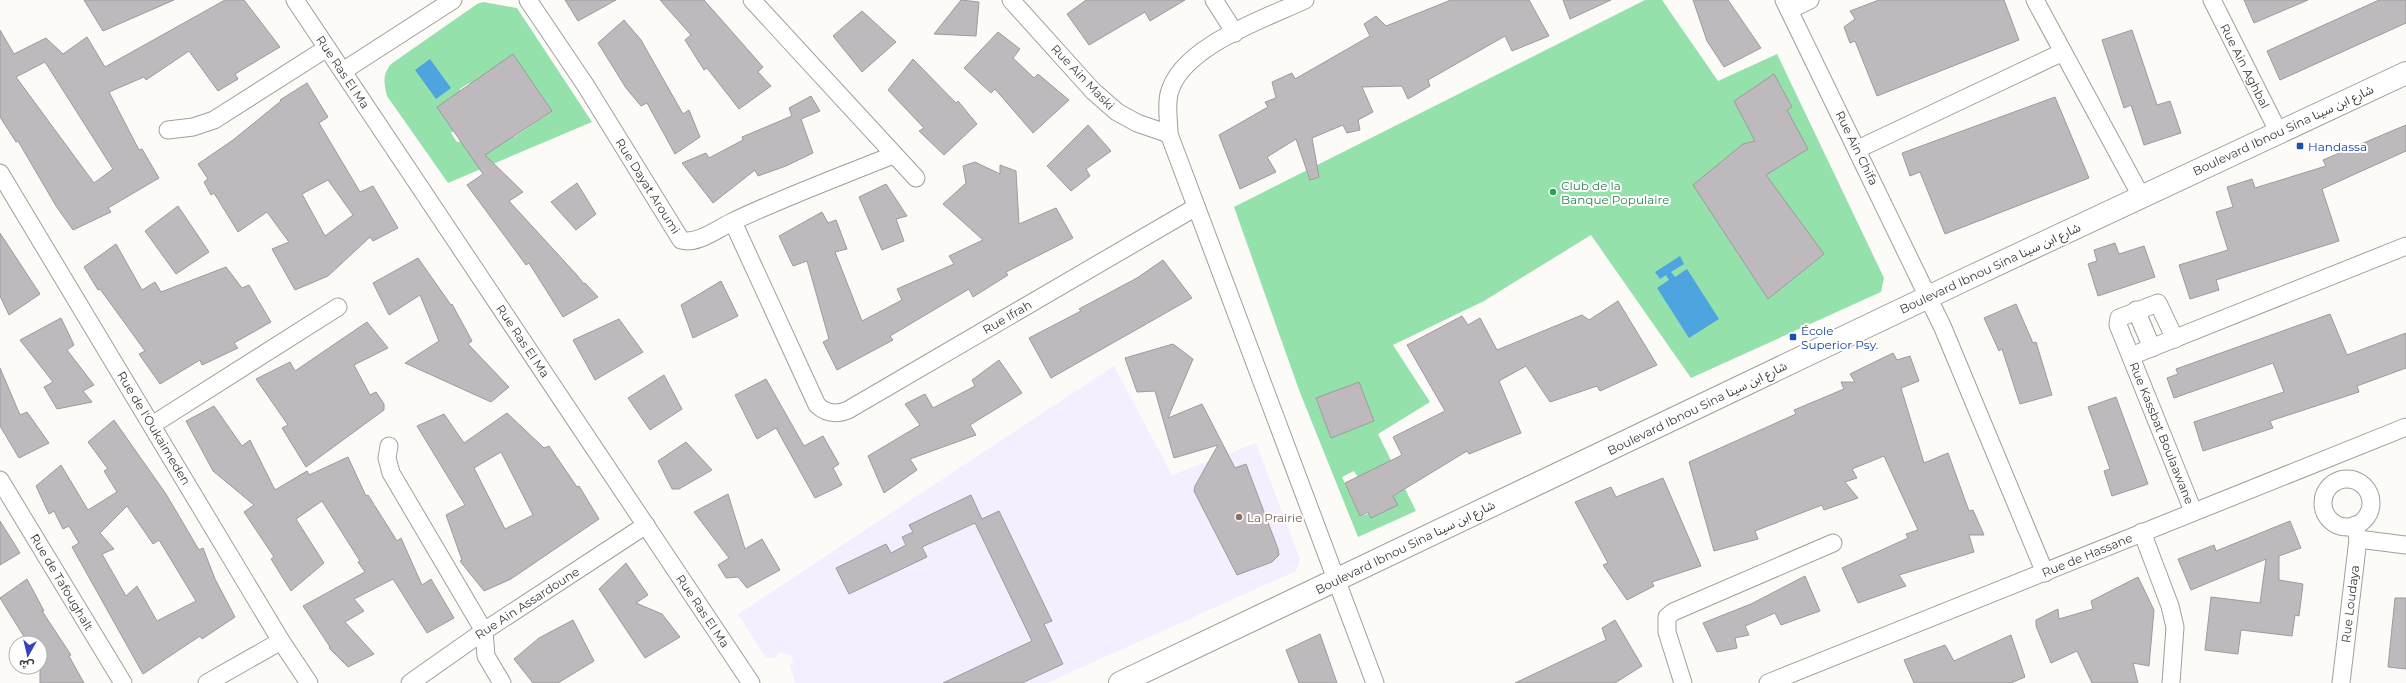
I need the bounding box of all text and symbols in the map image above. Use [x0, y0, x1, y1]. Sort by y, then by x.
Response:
street label: Rue Ain Aghbal [2217, 21, 2273, 111]
street label: Rue Ras El Ma [313, 33, 373, 111]
street label: Rue Ain Maski [1048, 41, 1118, 113]
street label: Boulevard Ibnou Sina شارع ابن سينا [2190, 81, 2377, 180]
street label: Rue Ain Chifa [1832, 108, 1882, 188]
street label: Rue Dayat Aroumi [612, 135, 684, 237]
place label: Handassa [2308, 139, 2367, 154]
marker: Handassa [2295, 141, 2305, 151]
place label: Club de la Banque Populaire [1561, 178, 1669, 207]
marker: Club de la Banque Populaire [1548, 187, 1558, 197]
street label: Boulevard Ibnou Sina شارع ابن سينا [1897, 219, 2084, 318]
street label: Rue Ifrah [980, 297, 1034, 337]
street label: Rue Ras El Ma [493, 302, 553, 380]
place label: École Superior Psy. [1801, 323, 1878, 352]
marker: École Superior Psy. [1788, 332, 1798, 342]
street label: Boulevard Ibnou Sina شارع ابن سينا [1605, 358, 1790, 460]
street label: Rue Kassbat Boulaawane [2127, 360, 2197, 506]
street label: Rue de l'Oukaimeden [114, 368, 194, 488]
street label: Boulevard Ibnou Sina شارع ابن سينا [1313, 497, 1498, 599]
place label: La Prairie [1247, 510, 1302, 525]
marker: La Prairie [1234, 512, 1244, 522]
street label: Rue de Hassane [2039, 530, 2135, 580]
street label: Rue de Tafoughalt [27, 531, 97, 633]
street label: Rue Ain Assardoune [472, 564, 582, 642]
street label: Rue Loudaya [2338, 564, 2362, 644]
street label: Rue Ras El Ma [673, 572, 733, 650]
north arrow [8, 635, 48, 675]
text: ش [18, 657, 35, 673]

